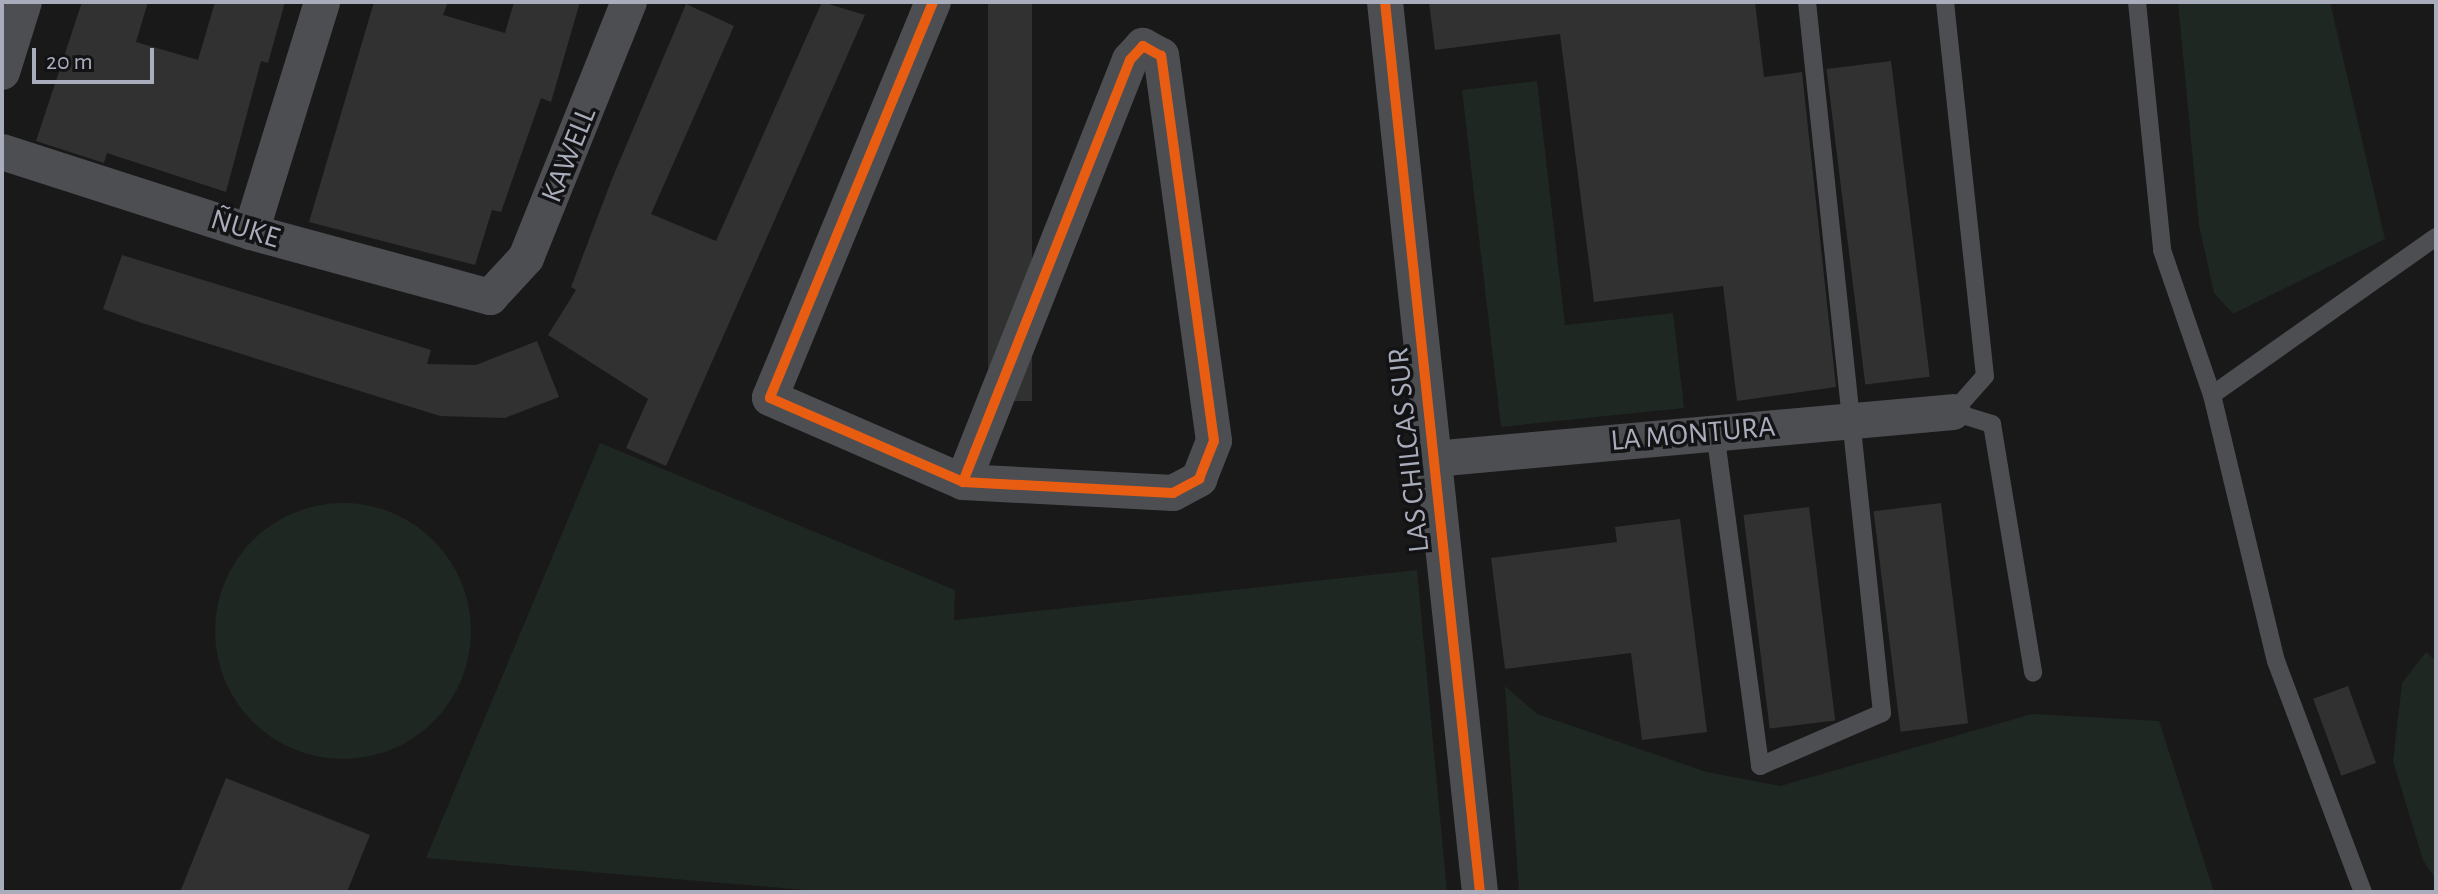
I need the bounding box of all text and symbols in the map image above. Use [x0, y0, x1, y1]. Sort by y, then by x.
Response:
scale bar [36, 32, 158, 82]
text: 20 m [46, 50, 93, 74]
street label: KAWELL [534, 102, 604, 208]
street label: ÑUKE [206, 202, 284, 256]
street label: LAS CHILCAS SUR [1380, 346, 1438, 554]
street label: LA MONTURA [1609, 409, 1777, 459]

